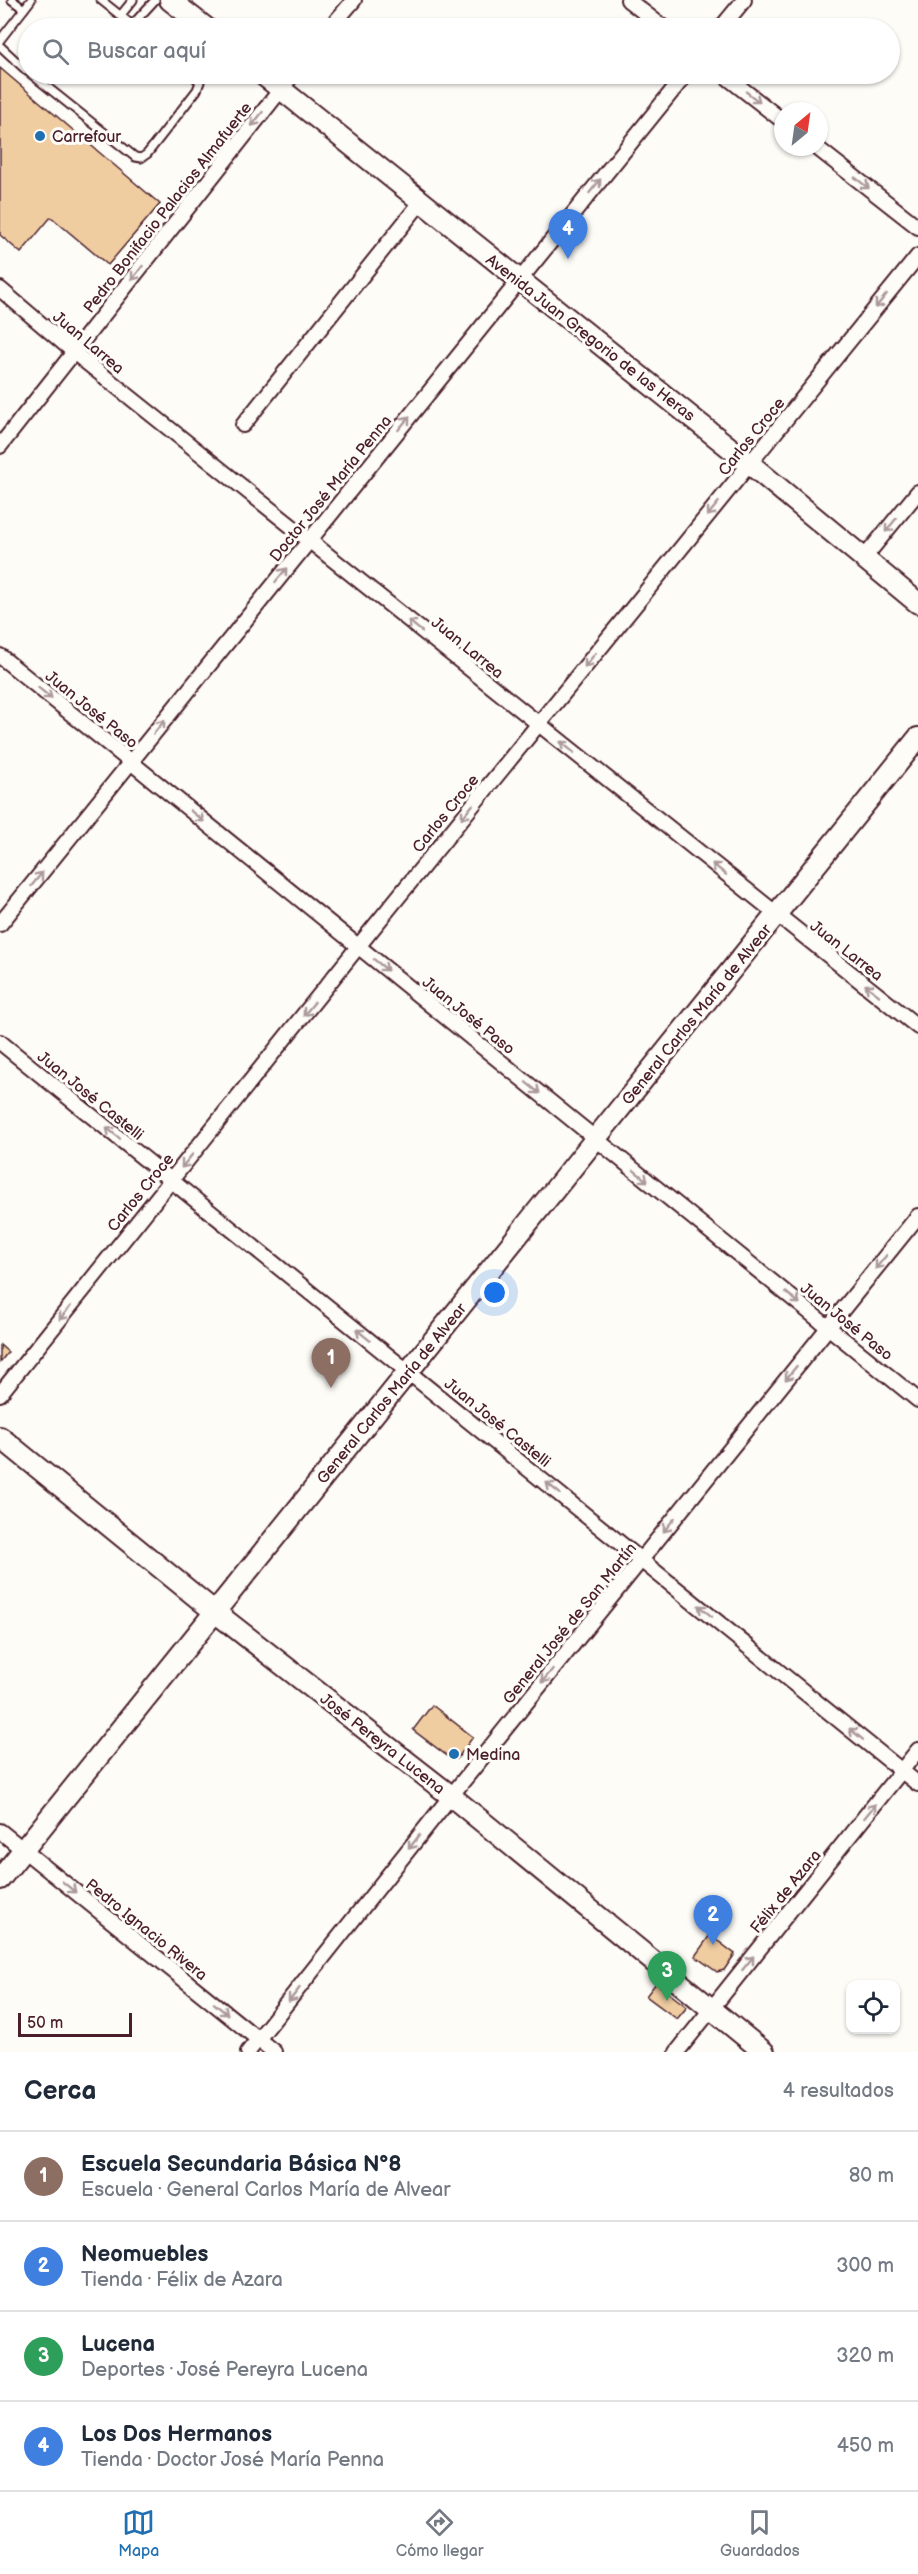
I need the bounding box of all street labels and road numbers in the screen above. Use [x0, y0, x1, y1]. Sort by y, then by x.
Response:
street label: Pedro Bonifacio Palacios Almafuerte [80, 98, 257, 317]
street label: Avenida Juan Gregorio de las Heras [482, 251, 698, 426]
street label: Juan Larrea [49, 308, 128, 378]
street label: Carlos Croce [715, 394, 790, 480]
street label: Doctor José María Penna [266, 412, 396, 566]
street label: Juan Larrea [427, 613, 507, 683]
street label: Juan José Paso [41, 667, 141, 753]
street label: Carlos Croce [409, 771, 484, 857]
street label: Juan Larrea [806, 917, 886, 986]
street label: General Carlos María de Alvear [618, 920, 776, 1109]
street label: Juan José Paso [418, 973, 518, 1059]
street label: Juan José Castelli [33, 1048, 147, 1145]
street label: Carlos Croce [104, 1150, 179, 1236]
street label: Juan José Paso [796, 1279, 896, 1365]
street label: General Carlos María de Alvear [313, 1299, 471, 1488]
street label: Juan José Castelli [440, 1375, 554, 1472]
street label: General José de San Martín [499, 1540, 641, 1708]
street label: José Pereyra Lucena [316, 1690, 448, 1799]
street label: Félix de Azara [747, 1846, 826, 1937]
street label: Pedro Ignacio Rivera [81, 1875, 211, 1985]

